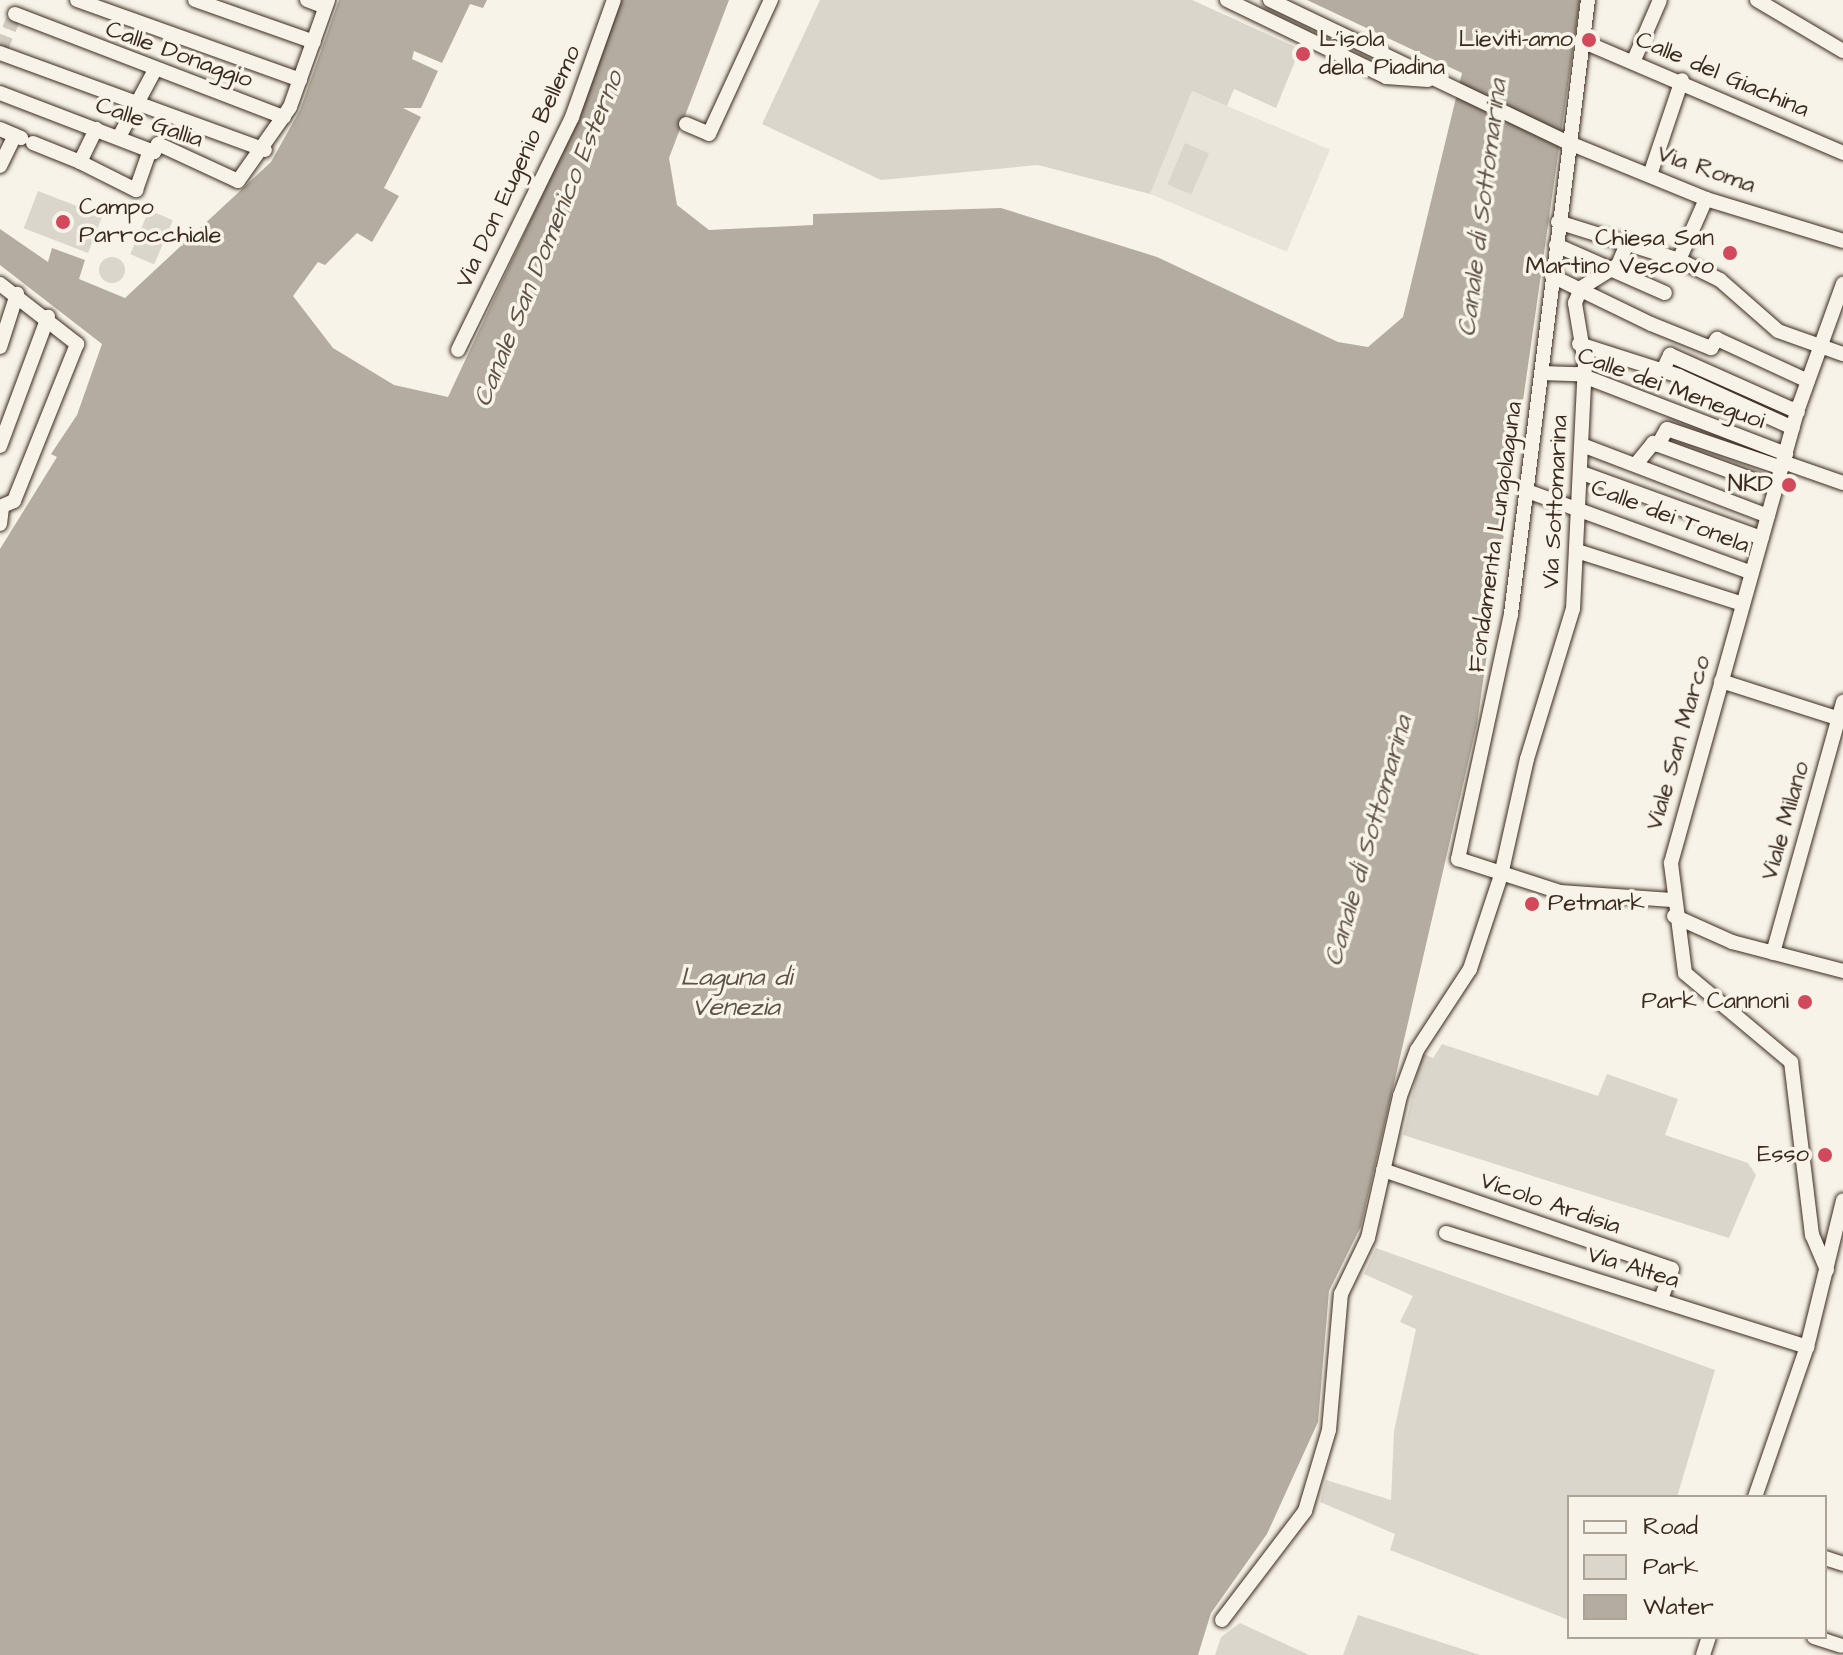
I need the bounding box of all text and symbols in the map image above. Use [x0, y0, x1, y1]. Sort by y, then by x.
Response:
street label: Calle Donaggio [101, 15, 257, 95]
place label: L'isola della Piadina [1319, 26, 1445, 82]
place label: Lieviti-amo [1459, 26, 1573, 54]
street label: Calle del Giachina [1631, 26, 1813, 124]
marker: Lieviti-amo [1580, 31, 1598, 49]
street label: Via Don Eugenio Bellemo [450, 41, 588, 293]
marker: L'isola della Piadina [1294, 45, 1312, 63]
water label: Canale San Domenico Esterno [467, 67, 631, 411]
water label: Canale di Sottomarina [1452, 78, 1514, 338]
street label: Calle Gallia [92, 91, 206, 155]
street label: Via Roma [1653, 140, 1759, 200]
place label: Campo Parrocchiale [79, 194, 221, 250]
marker: Campo Parrocchiale [54, 213, 72, 231]
place label: Chiesa San Martino Vescovo [1526, 225, 1714, 281]
marker: Chiesa San Martino Vescovo [1721, 244, 1739, 262]
street label: Calle dei Meneguoi [1573, 342, 1769, 436]
street label: Fondamenta Lungolaguna [1463, 400, 1529, 674]
street label: Via Sottomarina [1537, 414, 1575, 590]
place label: NKD [1728, 471, 1773, 499]
street label: Calle dei Tonela [1587, 474, 1753, 560]
marker: NKD [1780, 476, 1798, 494]
street label: Viale San Marco [1640, 652, 1718, 834]
water label: Canale di Sottomarina [1318, 712, 1420, 970]
street label: Viale Milano [1755, 758, 1817, 884]
place label: Petmark [1548, 890, 1645, 918]
marker: Petmark [1523, 895, 1541, 913]
water label: Laguna di Venezia [680, 962, 792, 1024]
place label: Park Cannoni [1642, 988, 1789, 1016]
marker: Park Cannoni [1796, 993, 1814, 1011]
place label: Esso [1757, 1141, 1809, 1169]
marker: Esso [1816, 1146, 1834, 1164]
street label: Vicolo Ardisia [1476, 1167, 1624, 1241]
street label: Via Altea [1584, 1240, 1682, 1296]
legend [1567, 1495, 1827, 1639]
text: Road [1643, 1510, 1698, 1544]
text: Park [1643, 1550, 1699, 1584]
text: Water [1643, 1590, 1714, 1624]

